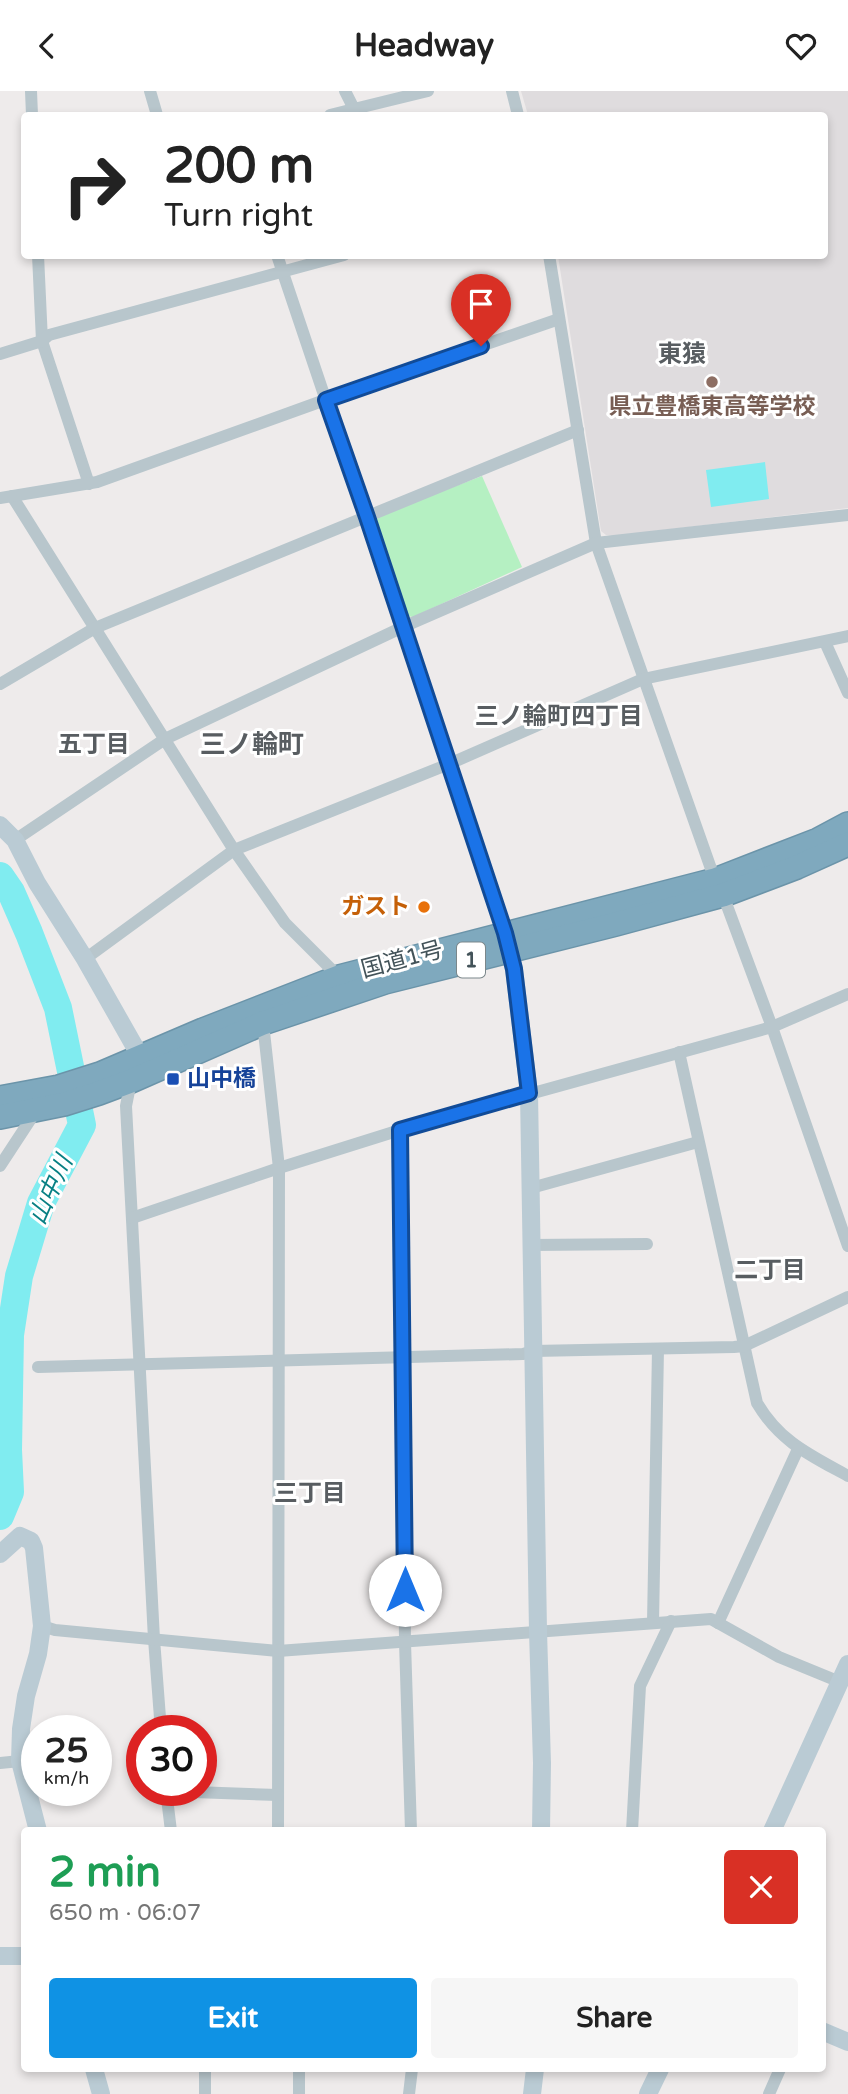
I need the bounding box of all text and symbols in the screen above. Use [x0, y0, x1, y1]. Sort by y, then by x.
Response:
icon: back [28, 27, 66, 65]
text: Headway [354, 27, 494, 65]
icon: heart [782, 27, 820, 65]
text: 200 m [164, 137, 314, 196]
icon: right [49, 140, 140, 231]
text: Turn right [164, 197, 313, 235]
pin [451, 274, 511, 346]
icon: arrive [462, 285, 500, 323]
district label: 東猿 [658, 340, 706, 369]
marker: 県立豊橋東高等学校 [704, 374, 720, 390]
place label: 県立豊橋東高等学校 [609, 393, 816, 421]
district label: 三ノ輪町四丁目 [475, 702, 643, 731]
district label: 三ノ輪町 [200, 729, 304, 760]
district label: 五丁目 [58, 730, 130, 759]
place label: ガスト [341, 893, 410, 921]
marker: ガスト [416, 899, 432, 915]
street label: 国道1号 [358, 936, 446, 984]
road number: 1 [457, 943, 485, 977]
place label: 山中橋 [187, 1065, 256, 1093]
marker: 山中橋 [165, 1071, 181, 1087]
water label: 山中川 [23, 1148, 80, 1229]
district label: 二丁目 [734, 1256, 806, 1285]
district label: 三丁目 [274, 1479, 346, 1508]
position arrow [368, 1553, 442, 1627]
speed limit sign: 30 [126, 1715, 217, 1806]
text: 25 [45, 1730, 88, 1772]
text: km/h [44, 1767, 89, 1789]
text: 2 min [49, 1847, 161, 1898]
button: close [724, 1850, 798, 1924]
text: 650 m · 06:07 [49, 1899, 201, 1927]
button: Exit [49, 1978, 417, 2058]
button: Share [431, 1978, 798, 2058]

